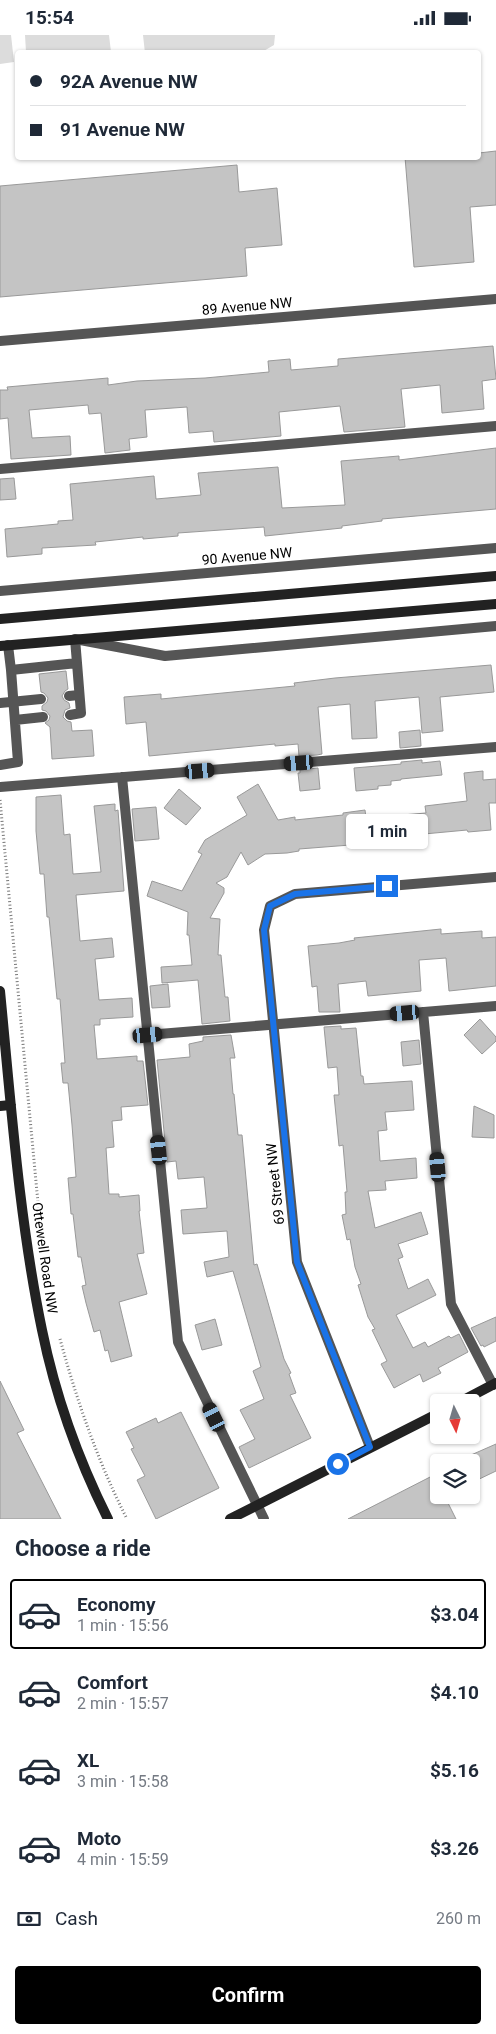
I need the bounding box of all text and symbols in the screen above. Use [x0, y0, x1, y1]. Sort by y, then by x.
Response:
text: 15:54 [25, 6, 74, 29]
text: 92A Avenue NW [60, 70, 198, 93]
text: 91 Avenue NW [60, 118, 185, 141]
street label: 89 Avenue NW [201, 294, 294, 318]
street label: 90 Avenue NW [201, 544, 294, 568]
car [283, 754, 314, 772]
car [184, 762, 215, 780]
callout: 1 min [346, 813, 428, 849]
text: 1 min [367, 822, 407, 841]
route end [376, 875, 398, 897]
car [389, 1004, 420, 1022]
car [132, 1026, 163, 1044]
car [149, 1134, 168, 1166]
street label: 69 Street NW [263, 1142, 287, 1226]
car [429, 1151, 446, 1183]
street label: Ottewell Road NW [29, 1201, 61, 1315]
north arrow [430, 1394, 480, 1444]
map controls [430, 1394, 480, 1504]
car [200, 1400, 227, 1434]
route start [327, 1453, 349, 1475]
button: layers [430, 1454, 480, 1504]
text: Choose a ride [15, 1536, 151, 1561]
icon: car [17, 1592, 62, 1637]
text: Economy [77, 1593, 156, 1616]
text: $3.04 [430, 1603, 479, 1626]
text: 1 min · 15:56 [77, 1616, 169, 1635]
icon: car [17, 1670, 62, 1715]
text: Comfort [77, 1671, 148, 1694]
text: $4.10 [430, 1681, 479, 1704]
text: 2 min · 15:57 [77, 1694, 169, 1713]
icon: car [17, 1748, 62, 1793]
text: XL [77, 1749, 99, 1772]
text: $5.16 [430, 1759, 479, 1782]
text: 3 min · 15:58 [77, 1772, 169, 1791]
icon: car [17, 1826, 62, 1871]
text: Moto [77, 1827, 121, 1850]
text: $3.26 [430, 1837, 479, 1860]
text: 4 min · 15:59 [77, 1850, 169, 1869]
icon: cash [15, 1905, 43, 1933]
text: Cash [55, 1907, 98, 1930]
text: 260 m [436, 1909, 481, 1928]
button: Confirm [15, 1966, 481, 2024]

